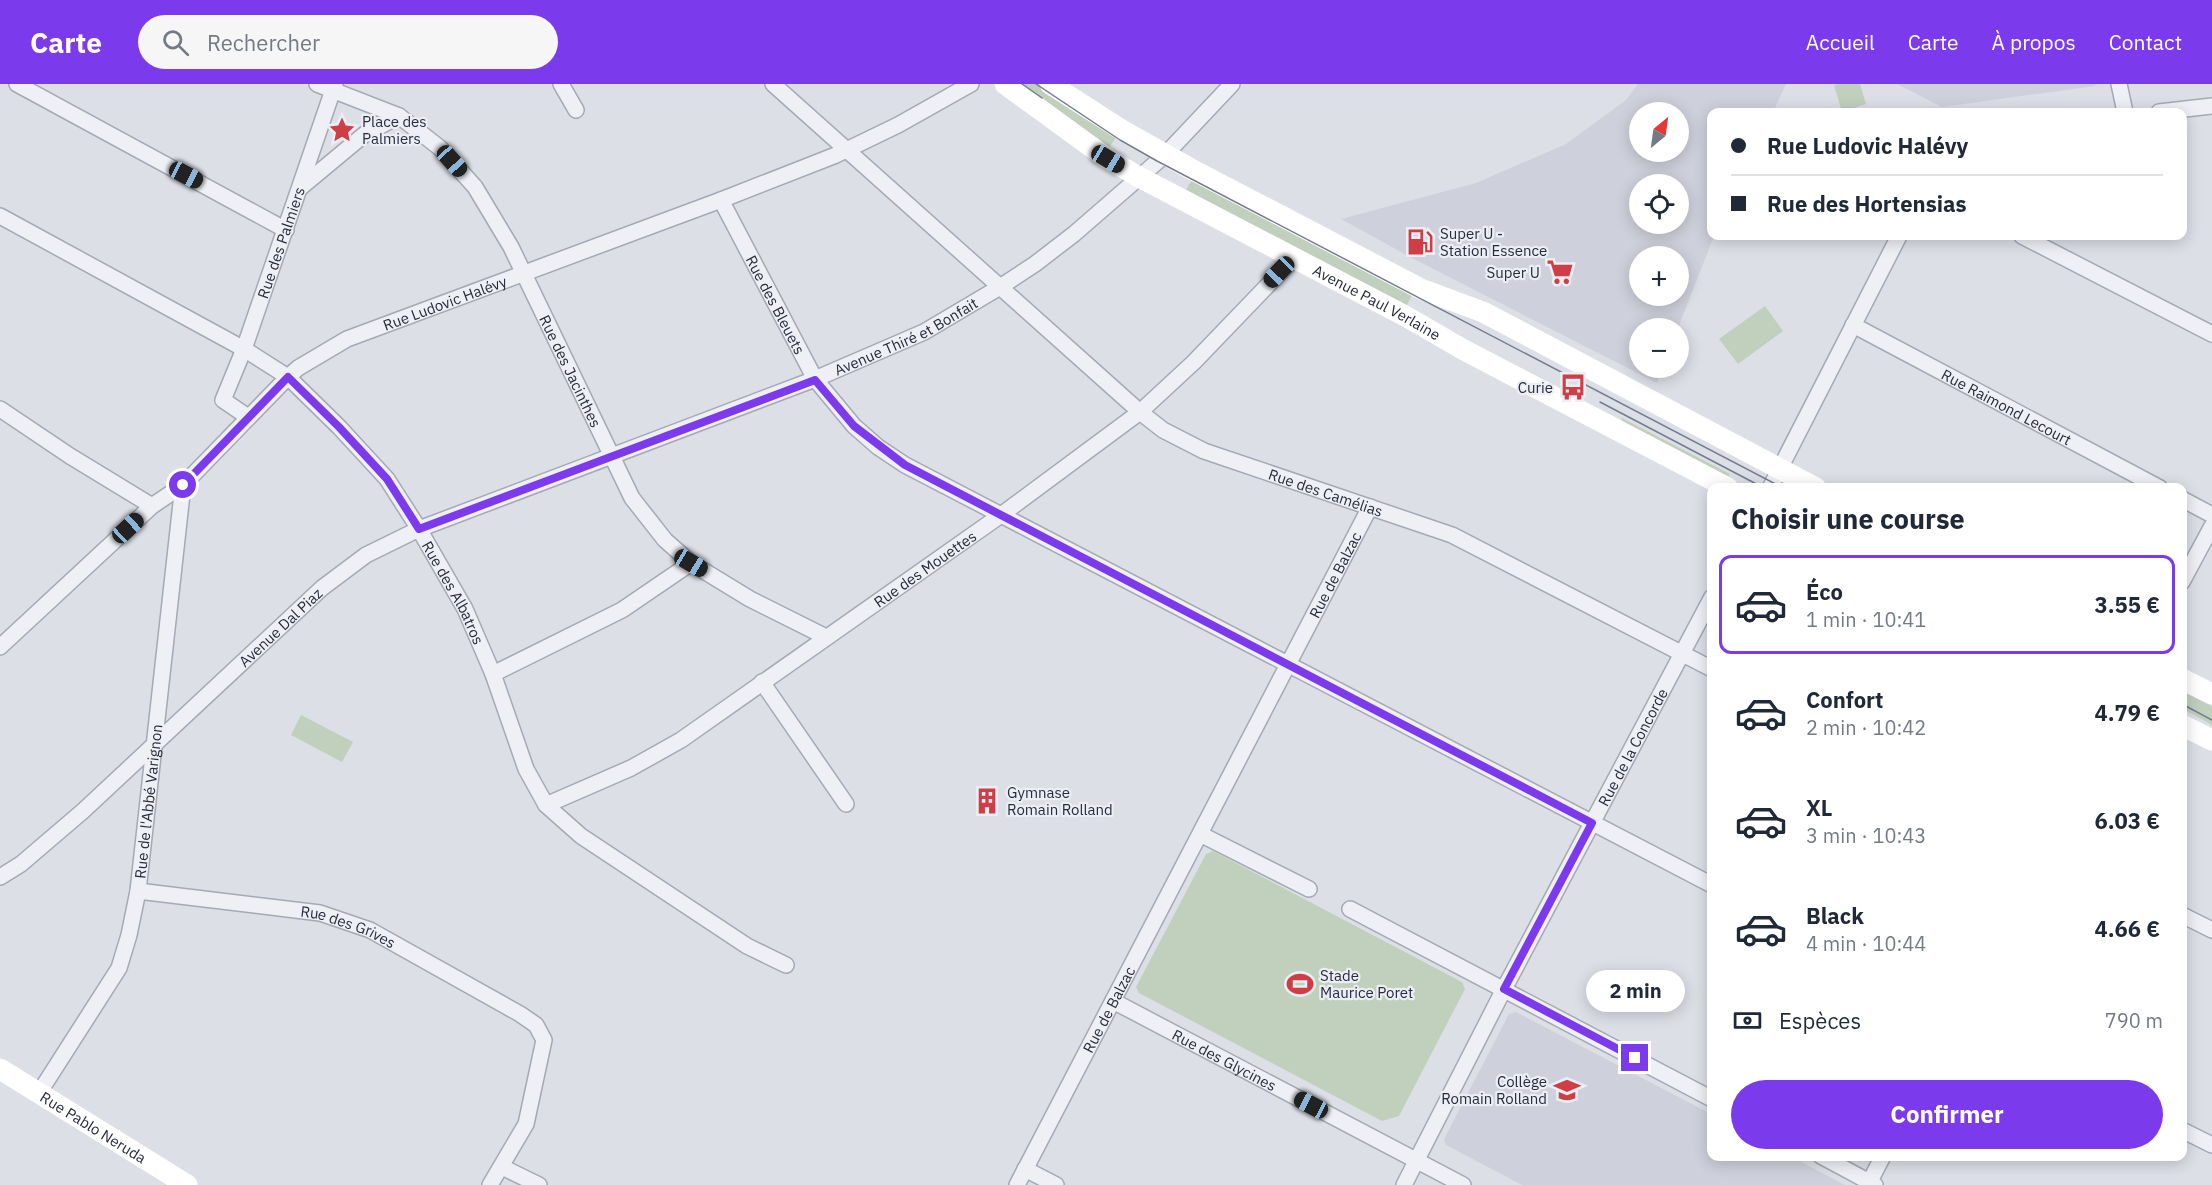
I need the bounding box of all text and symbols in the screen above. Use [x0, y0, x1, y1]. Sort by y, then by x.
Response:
search box [138, 15, 558, 69]
text: Carte [30, 24, 102, 61]
icon: search [159, 26, 192, 59]
text: Rechercher [207, 28, 320, 57]
text: Accueil [1806, 28, 1875, 56]
text: Carte [1908, 28, 1959, 56]
text: À propos [1992, 28, 2076, 56]
text: Contact [2109, 28, 2182, 56]
north arrow [1629, 102, 1689, 162]
map controls [1629, 102, 1689, 378]
place label: Place des Palmiers [362, 112, 427, 148]
place icon: Place des Palmiers [327, 115, 357, 145]
text: Rue Ludovic Halévy [1767, 131, 1968, 160]
car [433, 142, 471, 180]
car [1088, 142, 1128, 176]
car [166, 159, 206, 191]
button: locate [1629, 174, 1689, 234]
street label: Rue des Palmiers [253, 184, 309, 301]
text: Rue des Hortensias [1767, 189, 1967, 218]
place label: Super U - Station Essence [1440, 224, 1547, 260]
fuel station icon: Super U - Station Essence [1405, 227, 1435, 257]
button: + [1629, 246, 1689, 306]
street label: Rue des Bleuets [742, 252, 810, 357]
car [1260, 253, 1298, 291]
supermarket icon: Super U [1545, 257, 1575, 287]
street label: Avenue Paul Verlaine [1310, 260, 1444, 344]
place label: Super U [1487, 263, 1540, 282]
street label: Rue Ludovic Halévy [380, 271, 510, 334]
street label: Avenue Thiré et Bonfait [831, 293, 981, 379]
street label: Rue des Jacinthes [536, 312, 606, 430]
button: − [1629, 318, 1689, 378]
street label: Rue Raimond Lecourt [1938, 364, 2075, 449]
bus stop icon: Curie [1558, 372, 1588, 402]
place label: Curie [1518, 378, 1553, 397]
street label: Rue des Camélias [1266, 464, 1385, 520]
route start [169, 471, 196, 498]
text: Choisir une course [1731, 501, 1965, 536]
car [109, 509, 147, 547]
street label: Rue des Mouettes [870, 526, 980, 611]
street label: Rue de Balzac [1304, 528, 1365, 621]
street label: Rue des Albatros [418, 537, 489, 647]
car [671, 546, 711, 580]
text: Éco [1806, 577, 1843, 606]
icon: car [1734, 578, 1788, 632]
street label: Avenue Dal Piaz [235, 583, 326, 671]
text: 3.55 € [2095, 590, 2160, 619]
text: 1 min · 10:41 [1806, 606, 1926, 633]
street label: Rue de la Concorde [1593, 685, 1671, 809]
text: Confort [1806, 685, 1884, 714]
icon: car [1734, 686, 1788, 740]
text: 4.79 € [2095, 698, 2160, 727]
text: 2 min · 10:42 [1806, 714, 1926, 741]
street label: Rue de l'Abbé Varignon [130, 723, 166, 880]
place label: Gymnase Romain Rolland [1007, 783, 1113, 819]
building icon: Gymnase Romain Rolland [972, 786, 1002, 816]
text: XL [1806, 793, 1832, 822]
icon: car [1734, 794, 1788, 848]
text: 6.03 € [2095, 806, 2160, 835]
text: 3 min · 10:43 [1806, 822, 1926, 849]
street label: Rue des Grives [300, 901, 399, 952]
text: Black [1806, 901, 1864, 930]
icon: car [1734, 902, 1788, 956]
text: 4.66 € [2095, 914, 2160, 943]
text: 4 min · 10:44 [1806, 930, 1926, 957]
street label: Rue de Balzac [1078, 963, 1139, 1056]
place label: Stade Maurice Poret [1320, 966, 1413, 1002]
sports icon: Stade Maurice Poret [1285, 969, 1315, 999]
callout: 2 min [1586, 971, 1684, 1013]
text: 2 min [1609, 977, 1662, 1004]
icon: cash [1731, 1004, 1764, 1037]
text: Espèces [1779, 1006, 1861, 1035]
text: 790 m [2105, 1007, 2163, 1034]
street label: Rue des Glycines [1169, 1024, 1280, 1095]
route end [1621, 1044, 1648, 1071]
place label: Collège Romain Rolland [1441, 1072, 1547, 1108]
school or university icon: Collège Romain Rolland [1552, 1075, 1582, 1105]
button: Confirmer [1731, 1080, 2163, 1149]
street label: Rue Pablo Neruda [37, 1087, 150, 1167]
car [1291, 1089, 1331, 1121]

